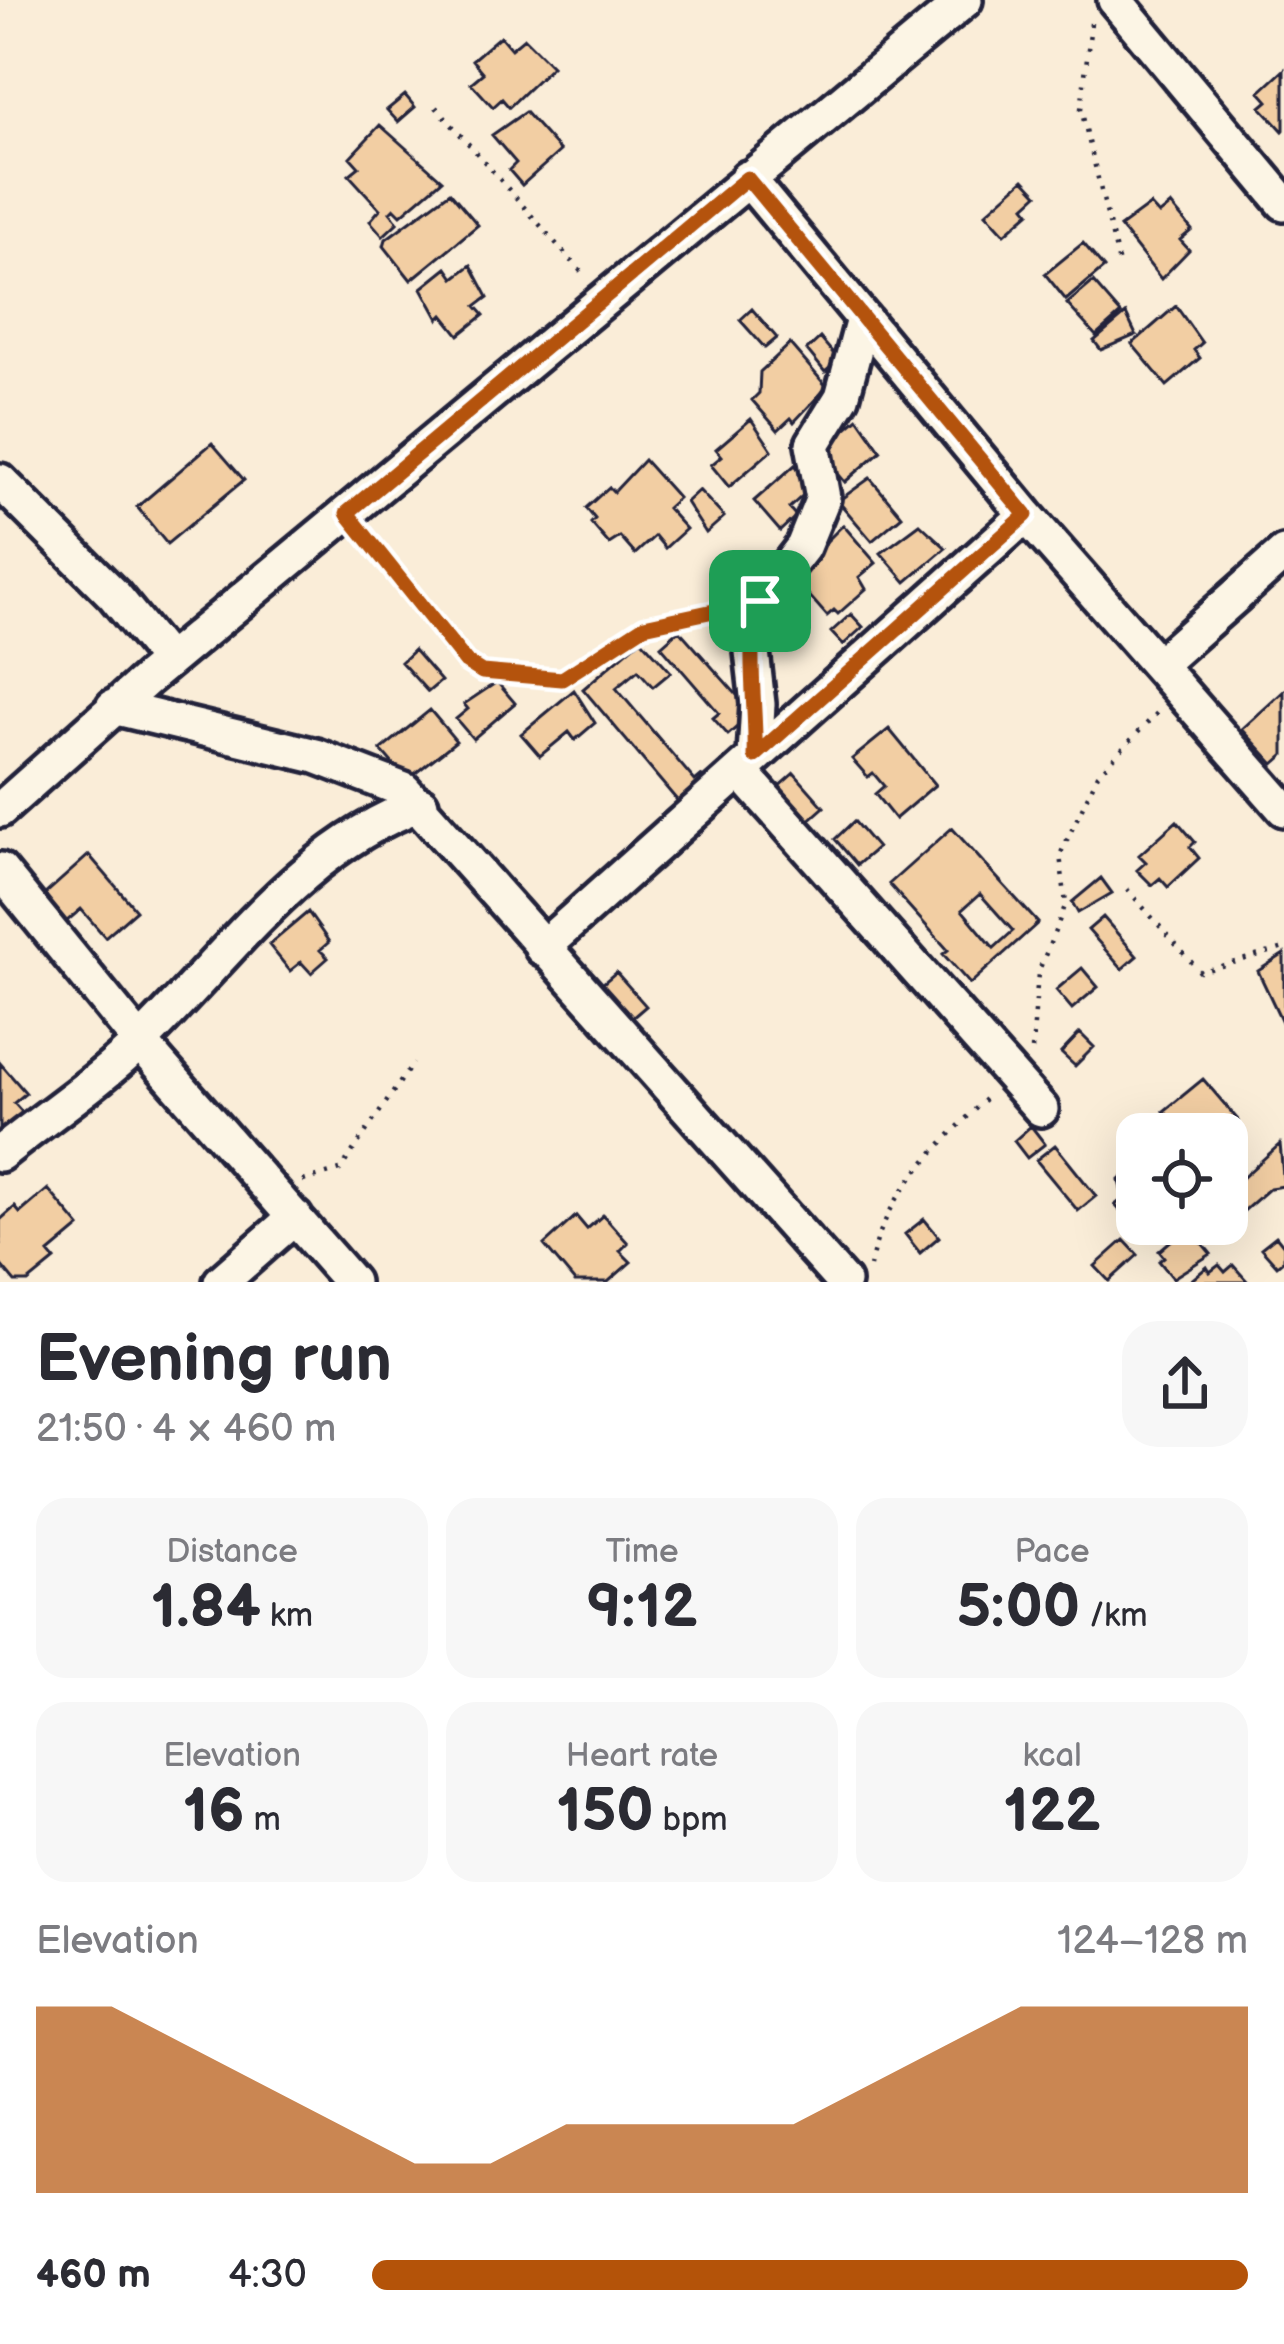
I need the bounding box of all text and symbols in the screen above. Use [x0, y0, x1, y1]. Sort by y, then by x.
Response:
pin [709, 550, 811, 652]
icon: arrive [727, 568, 793, 634]
map controls [1116, 1113, 1248, 1245]
button: locate [1116, 1113, 1248, 1245]
text: Evening run [36, 1321, 392, 1400]
button: share [1122, 1321, 1248, 1447]
text: 21:50 · 4 × 460 m [36, 1406, 336, 1453]
text: Distance [166, 1532, 298, 1572]
text: Time [605, 1532, 679, 1572]
text: Pace [1014, 1532, 1090, 1572]
text: 1.84 [151, 1572, 261, 1644]
text: 9:12 [587, 1572, 697, 1644]
text: 5:00 [956, 1572, 1080, 1644]
text: km [261, 1596, 313, 1636]
text: /km [1080, 1596, 1148, 1636]
text: Elevation [163, 1736, 301, 1776]
text: Heart rate [566, 1736, 718, 1776]
text: kcal [1022, 1736, 1082, 1776]
text: 16 [183, 1776, 245, 1848]
text: 150 [556, 1776, 654, 1848]
text: 122 [1003, 1776, 1101, 1848]
text: m [245, 1800, 281, 1840]
text: bpm [654, 1800, 728, 1840]
text: Elevation [36, 1918, 199, 1965]
text: 124–128 m [1057, 1918, 1248, 1965]
text: 460 m [36, 2252, 151, 2299]
text: 4:30 [228, 2252, 307, 2299]

